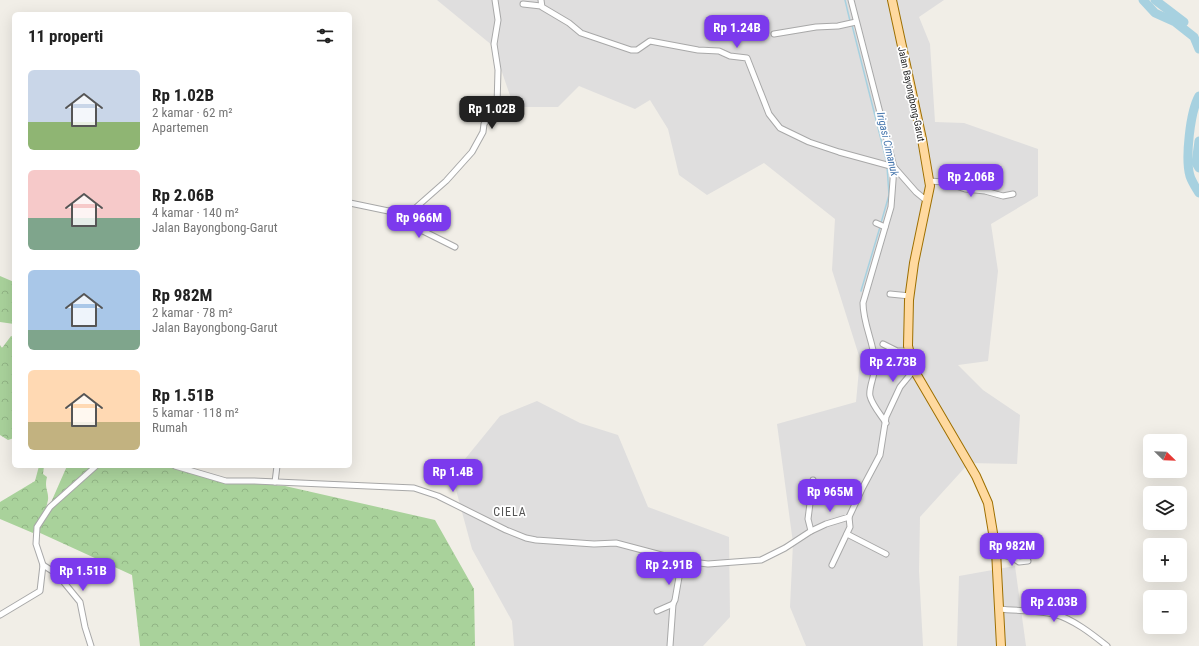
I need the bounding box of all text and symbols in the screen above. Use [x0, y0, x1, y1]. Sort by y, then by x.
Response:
pin: Rp 1.24B [696, 15, 778, 49]
text: Rp 1.24B [713, 20, 761, 35]
icon: filters [314, 25, 336, 47]
text: 11 properti [28, 26, 103, 46]
street label: Jalan Bayongbong-Garut [896, 46, 927, 143]
text: Rp 1.02B [152, 85, 214, 105]
icon: home [60, 86, 108, 134]
pin: Rp 1.02B [451, 96, 533, 130]
text: Rp 1.02B [468, 101, 516, 116]
text: 2 kamar · 62 m² [152, 105, 233, 120]
water label: Irigasi Cimanuk [874, 111, 901, 178]
text: Apartemen [152, 120, 209, 135]
pin: Rp 2.06B [930, 164, 1012, 198]
text: Rp 2.06B [947, 169, 995, 184]
text: Rp 2.06B [152, 185, 214, 205]
icon: home [60, 186, 108, 234]
text: 4 kamar · 140 m² [152, 205, 239, 220]
pin: Rp 966M [382, 205, 456, 239]
text: Rp 966M [396, 210, 442, 225]
text: Jalan Bayongbong-Garut [152, 220, 278, 235]
text: Rp 982M [152, 285, 212, 305]
icon: home [60, 286, 108, 334]
text: 2 kamar · 78 m² [152, 305, 233, 320]
text: Jalan Bayongbong-Garut [152, 320, 278, 335]
pin: Rp 2.73B [852, 349, 934, 383]
text: Rp 2.73B [869, 354, 917, 369]
text: Rp 1.51B [152, 385, 214, 405]
icon: home [60, 386, 108, 434]
text: 5 kamar · 118 m² [152, 405, 239, 420]
text: Rumah [152, 420, 187, 435]
north arrow [1143, 434, 1187, 478]
map controls [1143, 434, 1187, 634]
pin: Rp 1.4B [416, 459, 490, 493]
text: Rp 1.4B [433, 464, 473, 479]
pin: Rp 965M [793, 479, 867, 513]
text: Rp 965M [807, 484, 853, 499]
button: layers [1143, 486, 1187, 530]
district label: CIELA [493, 505, 527, 519]
pin: Rp 982M [975, 533, 1049, 567]
text: Rp 982M [989, 538, 1035, 553]
button: + [1143, 538, 1187, 582]
pin: Rp 2.91B [628, 552, 710, 586]
text: Rp 2.91B [645, 557, 693, 572]
pin: Rp 1.51B [42, 558, 124, 592]
text: Rp 1.51B [59, 563, 107, 578]
pin: Rp 2.03B [1013, 589, 1095, 623]
button: − [1143, 590, 1187, 634]
text: Rp 2.03B [1030, 594, 1078, 609]

